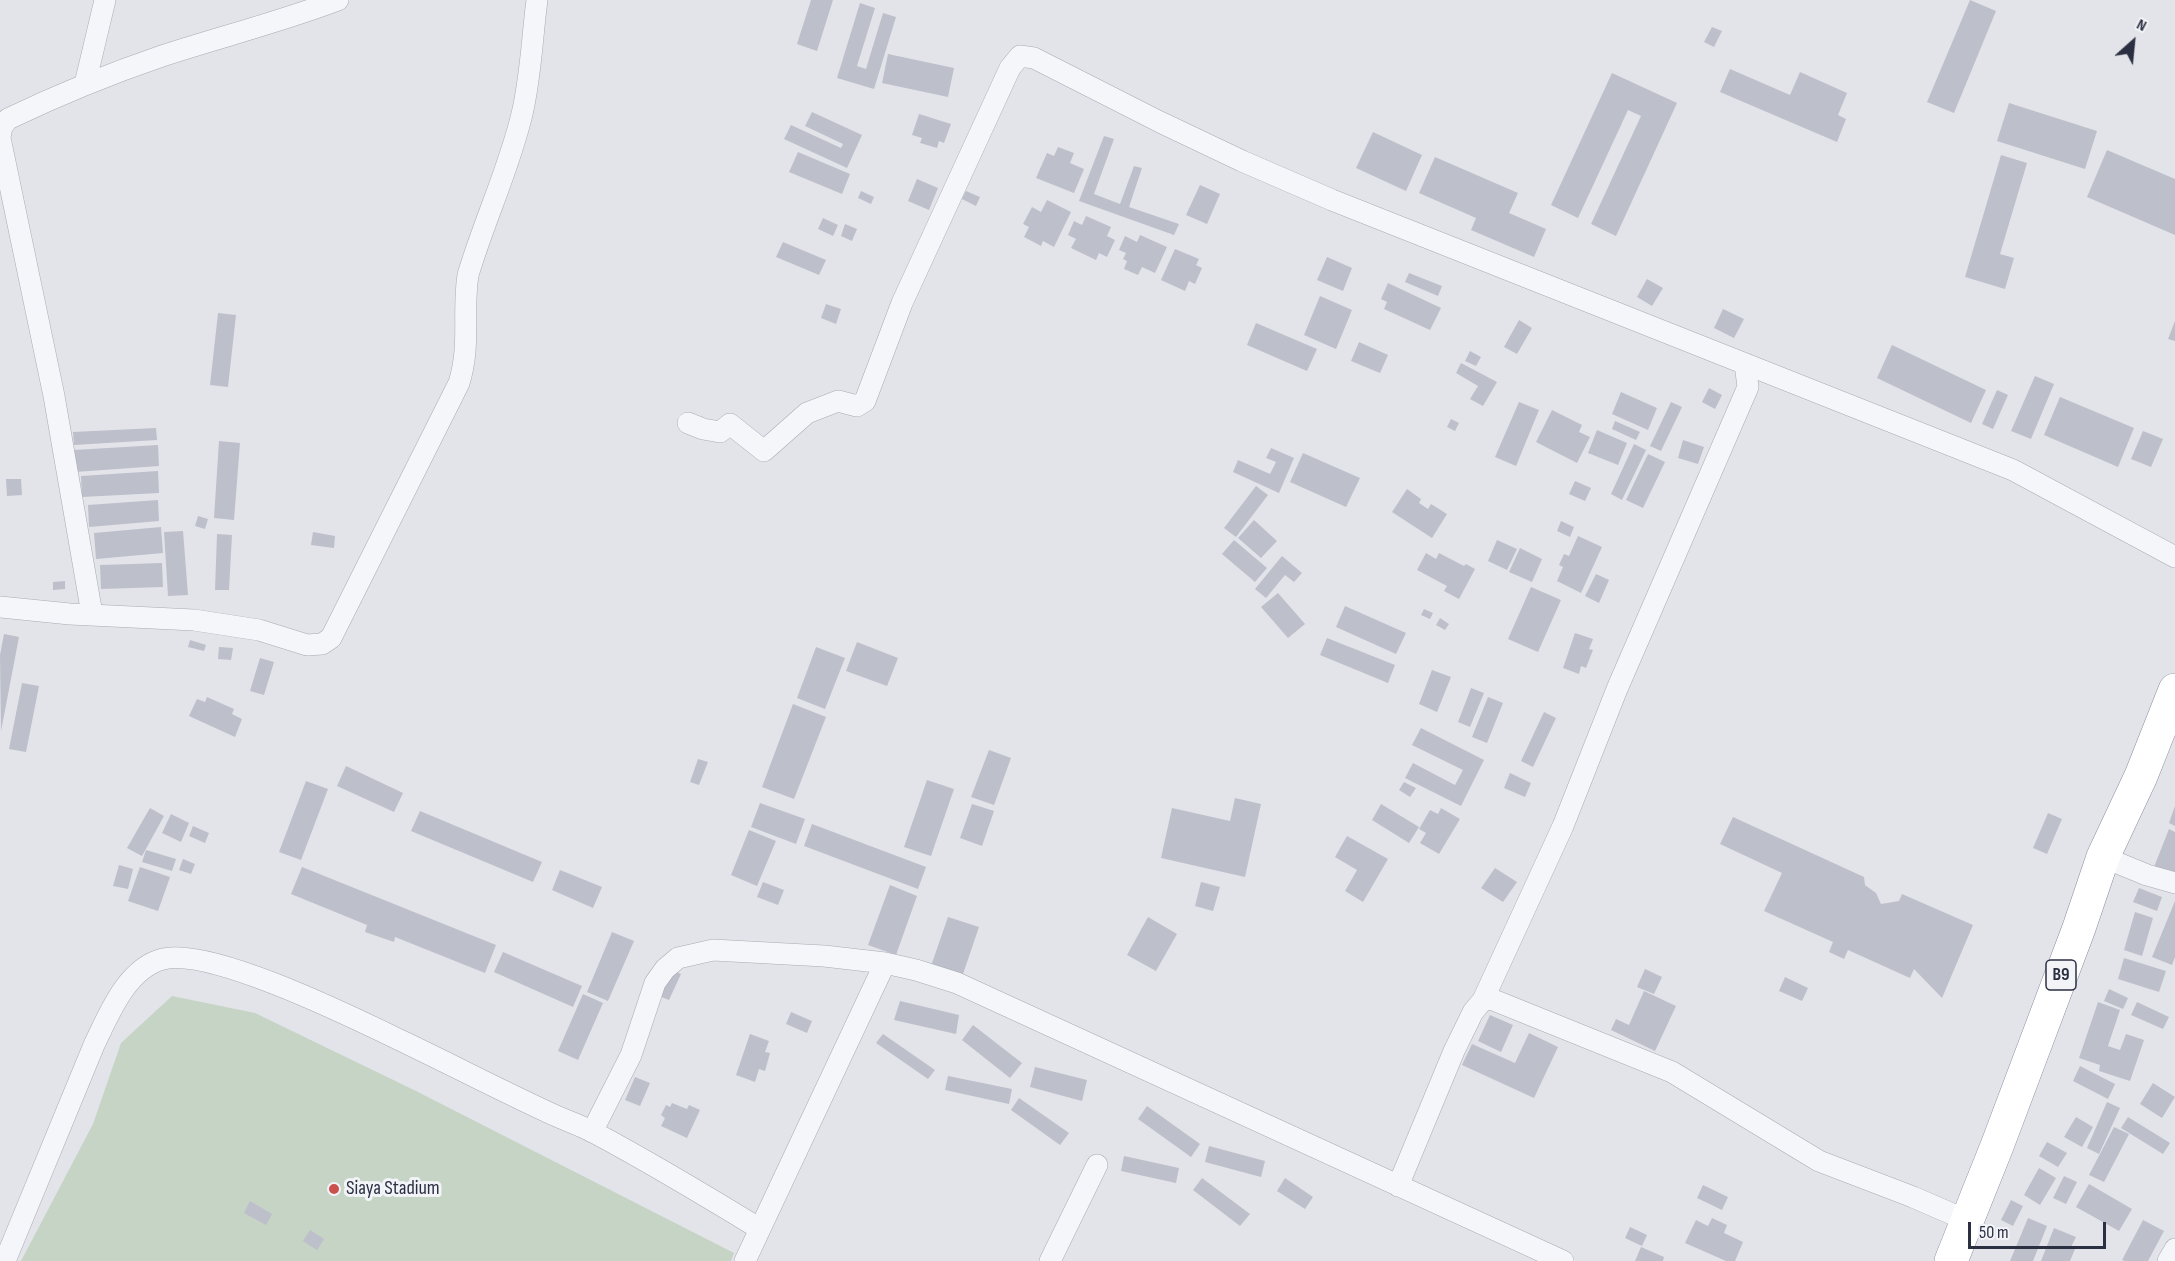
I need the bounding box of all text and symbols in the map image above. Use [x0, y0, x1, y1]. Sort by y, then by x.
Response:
north arrow [2103, 12, 2163, 72]
text: N [2133, 15, 2150, 36]
road number: B9 [2046, 960, 2076, 990]
place label: Siaya Stadium [346, 1177, 440, 1201]
marker: Siaya Stadium [327, 1182, 341, 1196]
scale bar [1971, 1210, 2109, 1248]
text: 50 m [1979, 1222, 2009, 1243]

